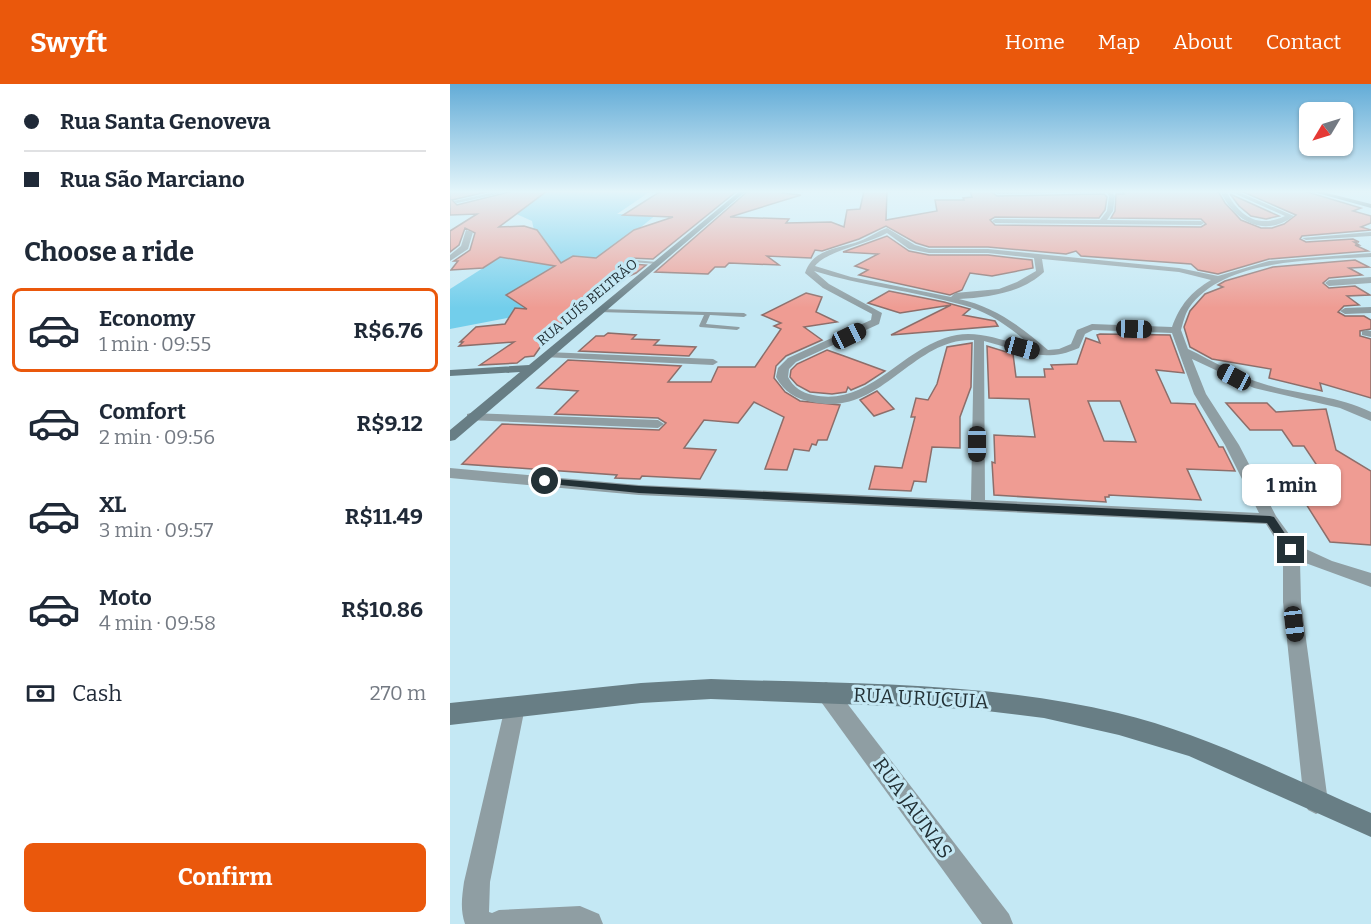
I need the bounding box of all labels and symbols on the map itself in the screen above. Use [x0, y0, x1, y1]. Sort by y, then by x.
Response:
north arrow [1299, 102, 1353, 156]
street label: RUA LUÍS BELTRÃO [533, 255, 641, 349]
car [1116, 319, 1152, 339]
car [829, 320, 869, 352]
car [1002, 335, 1042, 361]
car [1214, 361, 1254, 393]
car [968, 426, 986, 462]
callout: 1 min [1242, 463, 1340, 505]
route start [531, 467, 558, 494]
route end [1277, 536, 1304, 563]
car [1283, 605, 1305, 643]
street label: RUA URUCUIA [853, 682, 990, 714]
street label: RUA JAUNAS [868, 753, 958, 863]

